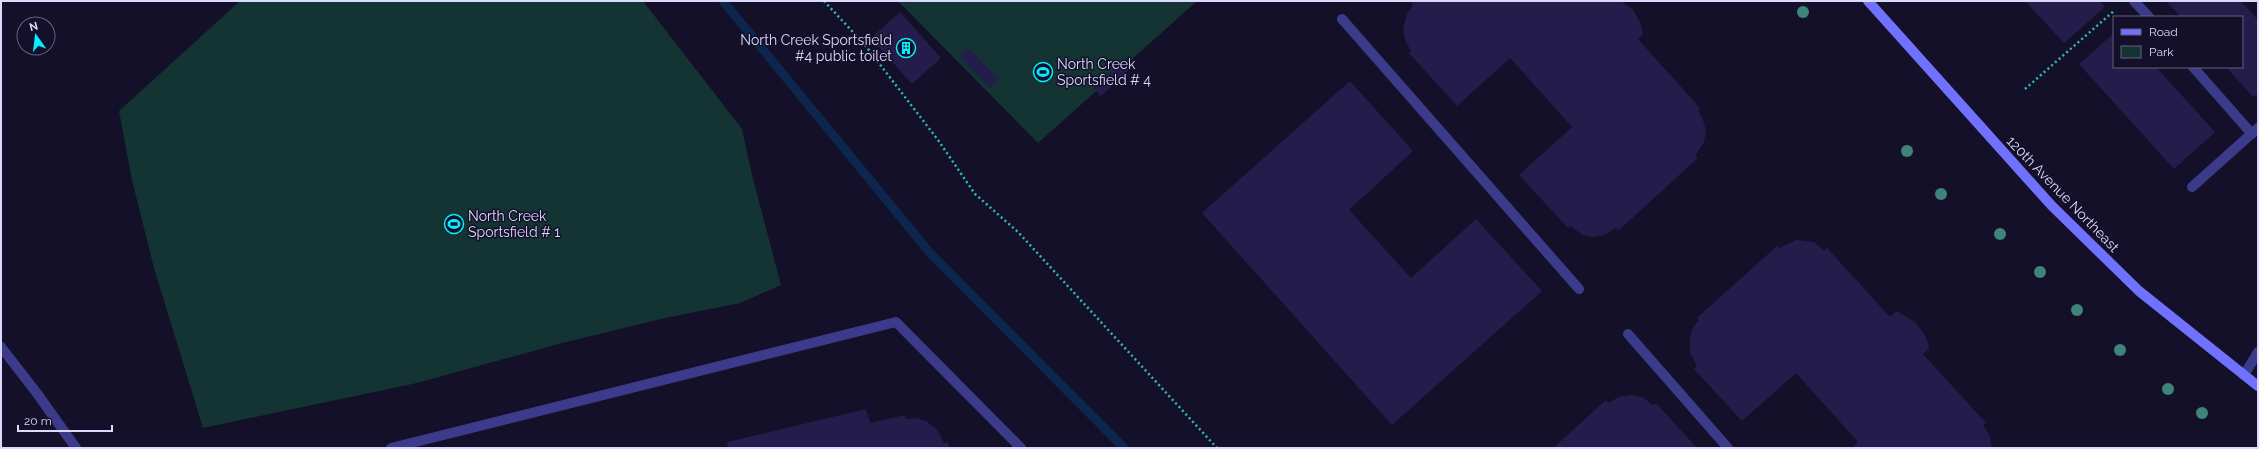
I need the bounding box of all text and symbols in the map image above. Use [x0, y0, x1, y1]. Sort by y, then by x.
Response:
north arrow [16, 16, 56, 56]
legend [2113, 16, 2243, 68]
text: N [28, 19, 39, 34]
text: Road [2149, 25, 2178, 39]
place label: North Creek Sportsfield #4 public toilet [740, 32, 892, 64]
building icon: North Creek Sportsfield #4 public toilet [895, 37, 917, 59]
text: Park [2149, 45, 2174, 59]
place label: North Creek Sportsfield # 4 [1057, 56, 1151, 88]
sports icon: North Creek Sportsfield # 4 [1032, 61, 1054, 83]
street label: 120th Avenue Northeast [2004, 133, 2123, 255]
place label: North Creek Sportsfield # 1 [468, 208, 560, 240]
sports icon: North Creek Sportsfield # 1 [443, 213, 465, 235]
scale bar [18, 407, 112, 433]
text: 20 m [24, 414, 52, 428]

